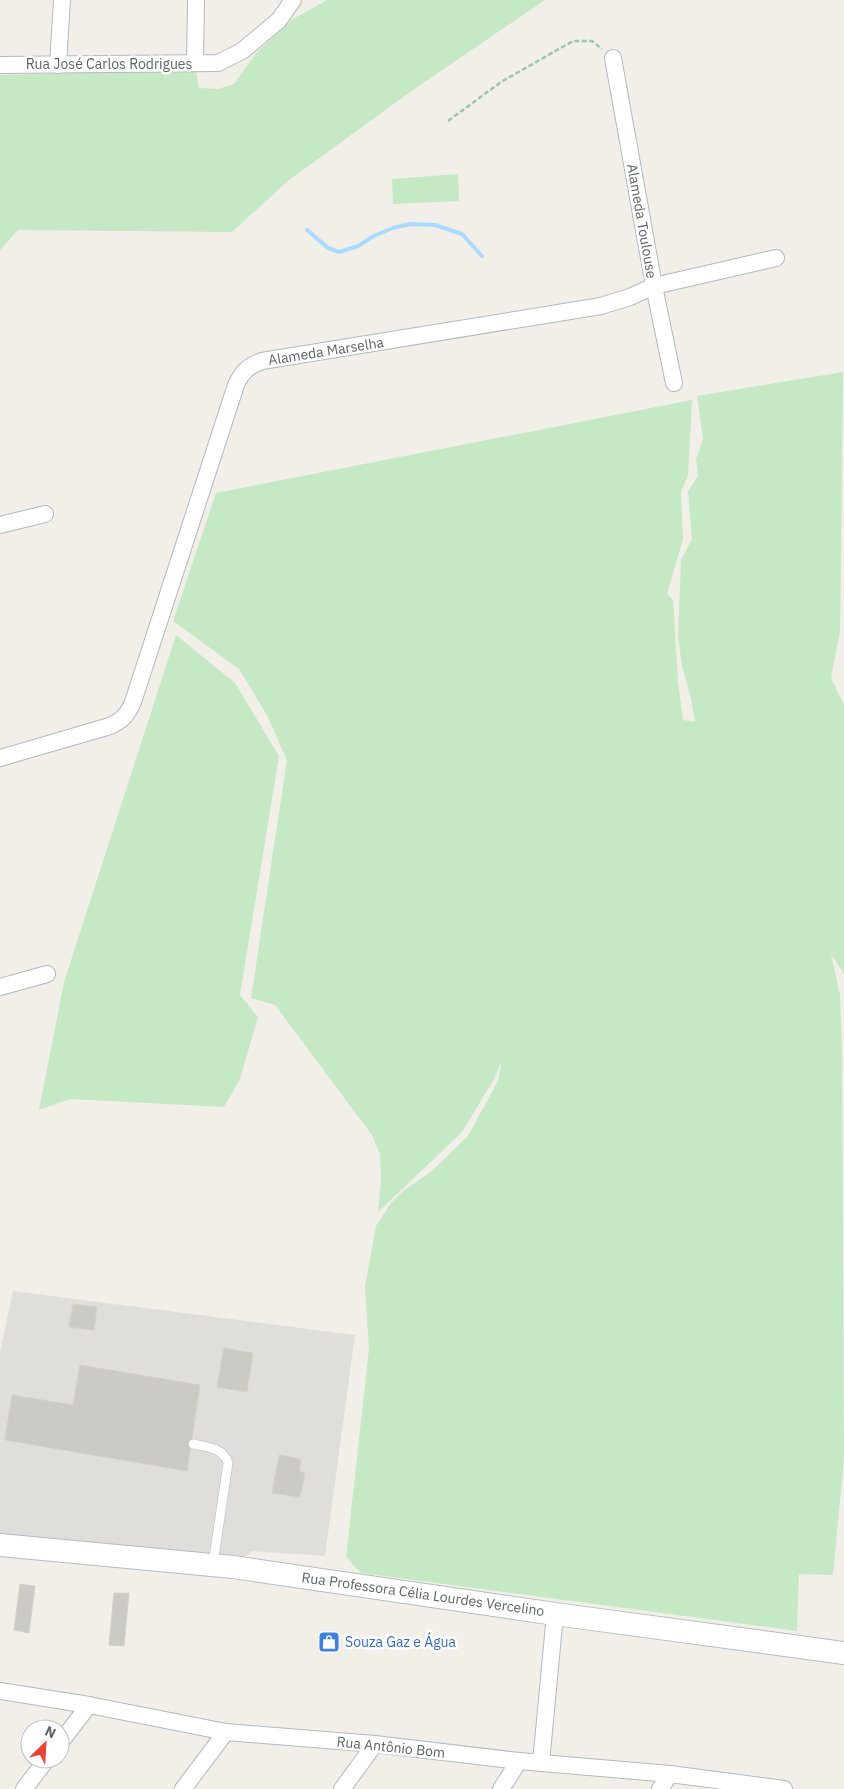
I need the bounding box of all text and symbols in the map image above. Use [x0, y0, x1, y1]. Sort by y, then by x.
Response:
street label: Rua José Carlos Rodrigues [26, 55, 193, 73]
street label: Alameda Toulouse [623, 162, 661, 280]
street label: Alameda Marselha [267, 333, 386, 369]
street label: Rua Professora Célia Lourdes Vercelino [300, 1568, 546, 1620]
shop icon: Souza Gaz e Água [317, 1630, 341, 1654]
place label: Souza Gaz e Água [345, 1632, 456, 1651]
north arrow [20, 1719, 70, 1769]
text: N [42, 1722, 59, 1743]
street label: Rua Antônio Bom [336, 1732, 446, 1762]

